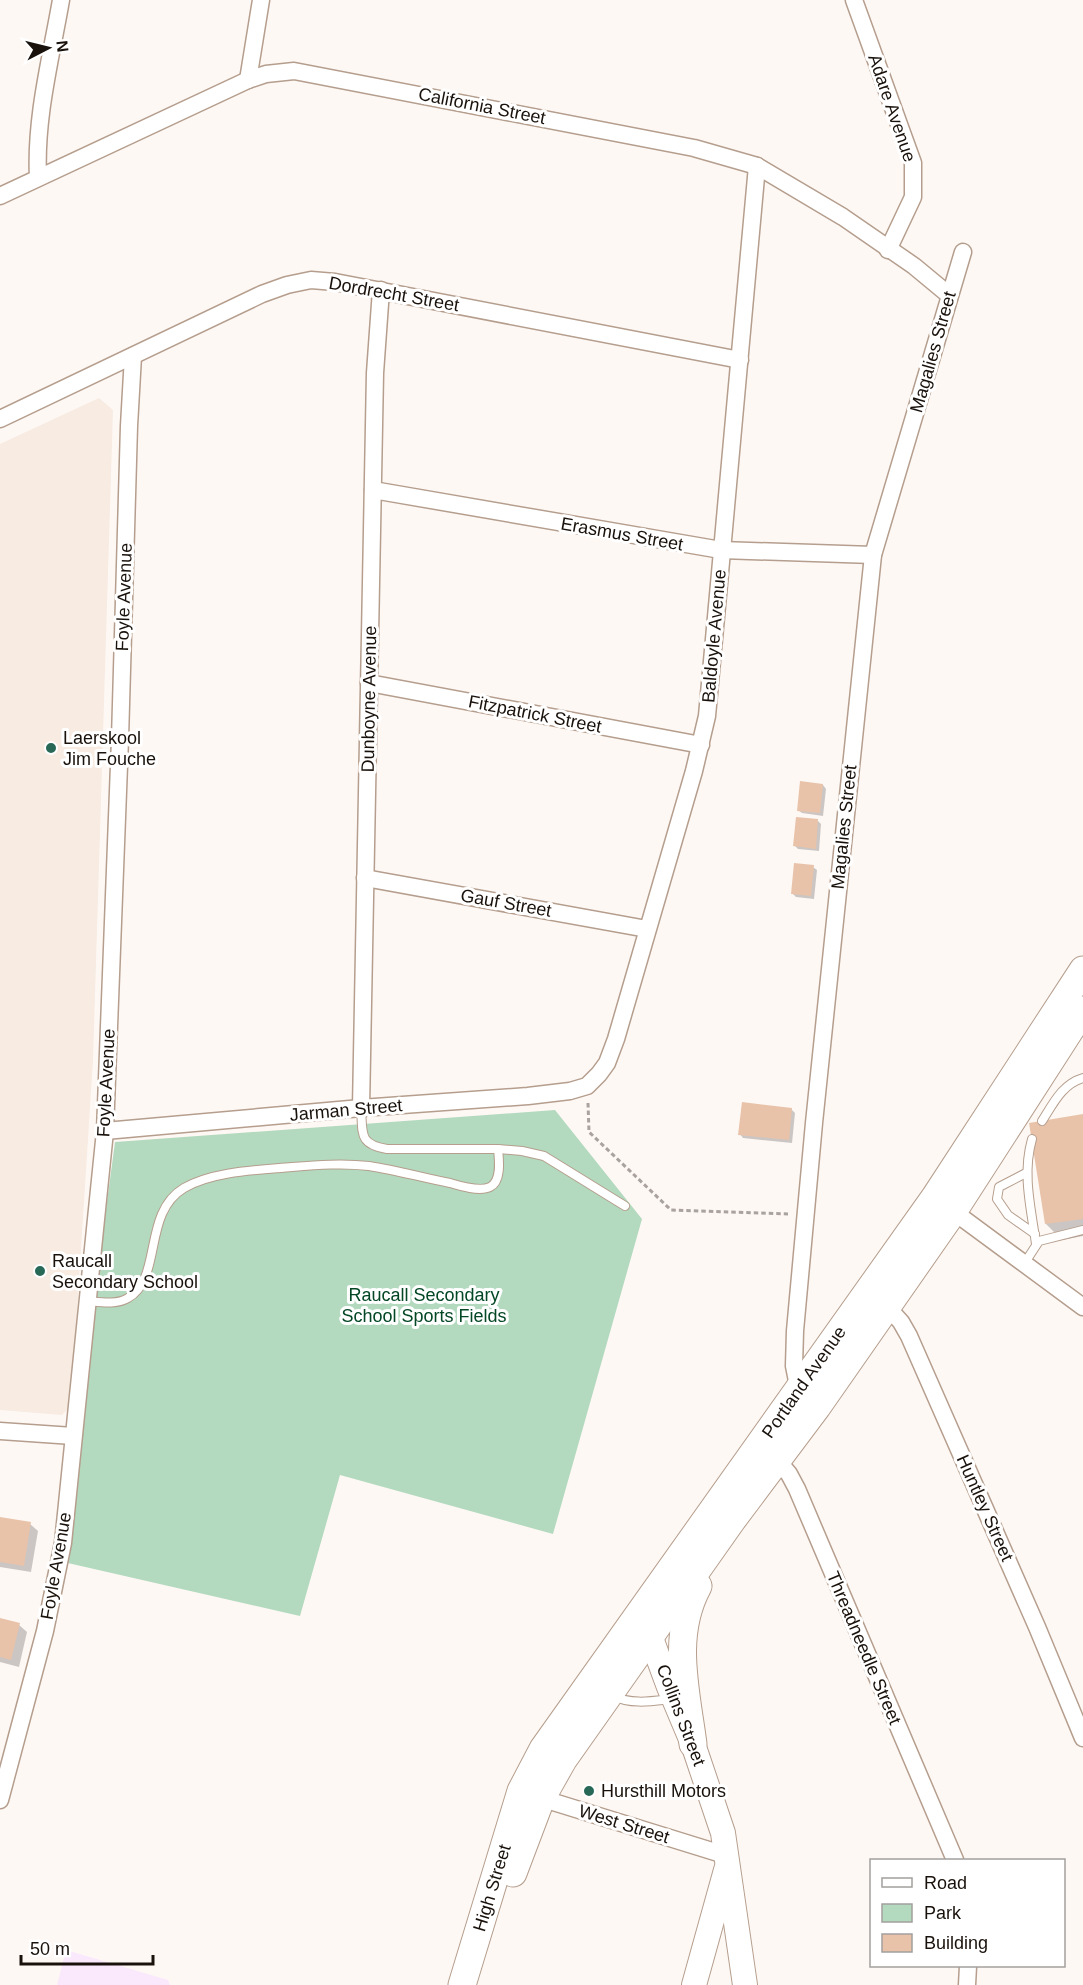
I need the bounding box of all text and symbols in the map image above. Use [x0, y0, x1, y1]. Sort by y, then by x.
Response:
north arrow [18, 18, 78, 78]
text: N [53, 39, 72, 53]
street label: Adare Avenue [864, 51, 920, 165]
street label: California Street [417, 84, 547, 128]
street label: Dordrecht Street [327, 273, 461, 315]
street label: Magalies Street [906, 289, 960, 415]
street label: Erasmus Street [559, 513, 685, 555]
street label: Foyle Avenue [112, 542, 136, 652]
street label: Baldoyle Avenue [698, 568, 730, 704]
street label: Dunboyne Avenue [358, 625, 380, 773]
street label: Fitzpatrick Street [467, 691, 603, 737]
place label: Laerskool Jim Fouche [63, 728, 156, 769]
marker: Laerskool Jim Fouche [44, 741, 58, 755]
street label: Magalies Street [828, 764, 860, 890]
street label: Gauf Street [459, 885, 553, 921]
street label: Foyle Avenue [93, 1028, 119, 1138]
street label: Jarman Street [289, 1095, 403, 1125]
place label: Raucall Secondary School [52, 1251, 198, 1292]
marker: Raucall Secondary School [33, 1264, 47, 1278]
park label: Raucall Secondary School Sports Fields [341, 1285, 507, 1326]
street label: Portland Avenue [758, 1322, 850, 1442]
street label: Huntley Street [953, 1452, 1017, 1564]
street label: Foyle Avenue [37, 1511, 75, 1621]
street label: Threadneedle Street [823, 1569, 905, 1727]
street label: Collins Street [652, 1661, 710, 1769]
place label: Hursthill Motors [601, 1781, 726, 1801]
marker: Hursthill Motors [582, 1784, 596, 1798]
street label: West Street [576, 1801, 672, 1847]
street label: High Street [469, 1842, 515, 1934]
legend [870, 1859, 1065, 1967]
text: Road [924, 1873, 967, 1893]
text: Park [924, 1903, 962, 1923]
scale bar [21, 1928, 153, 1966]
text: Building [924, 1933, 988, 1953]
text: 50 m [30, 1939, 70, 1959]

